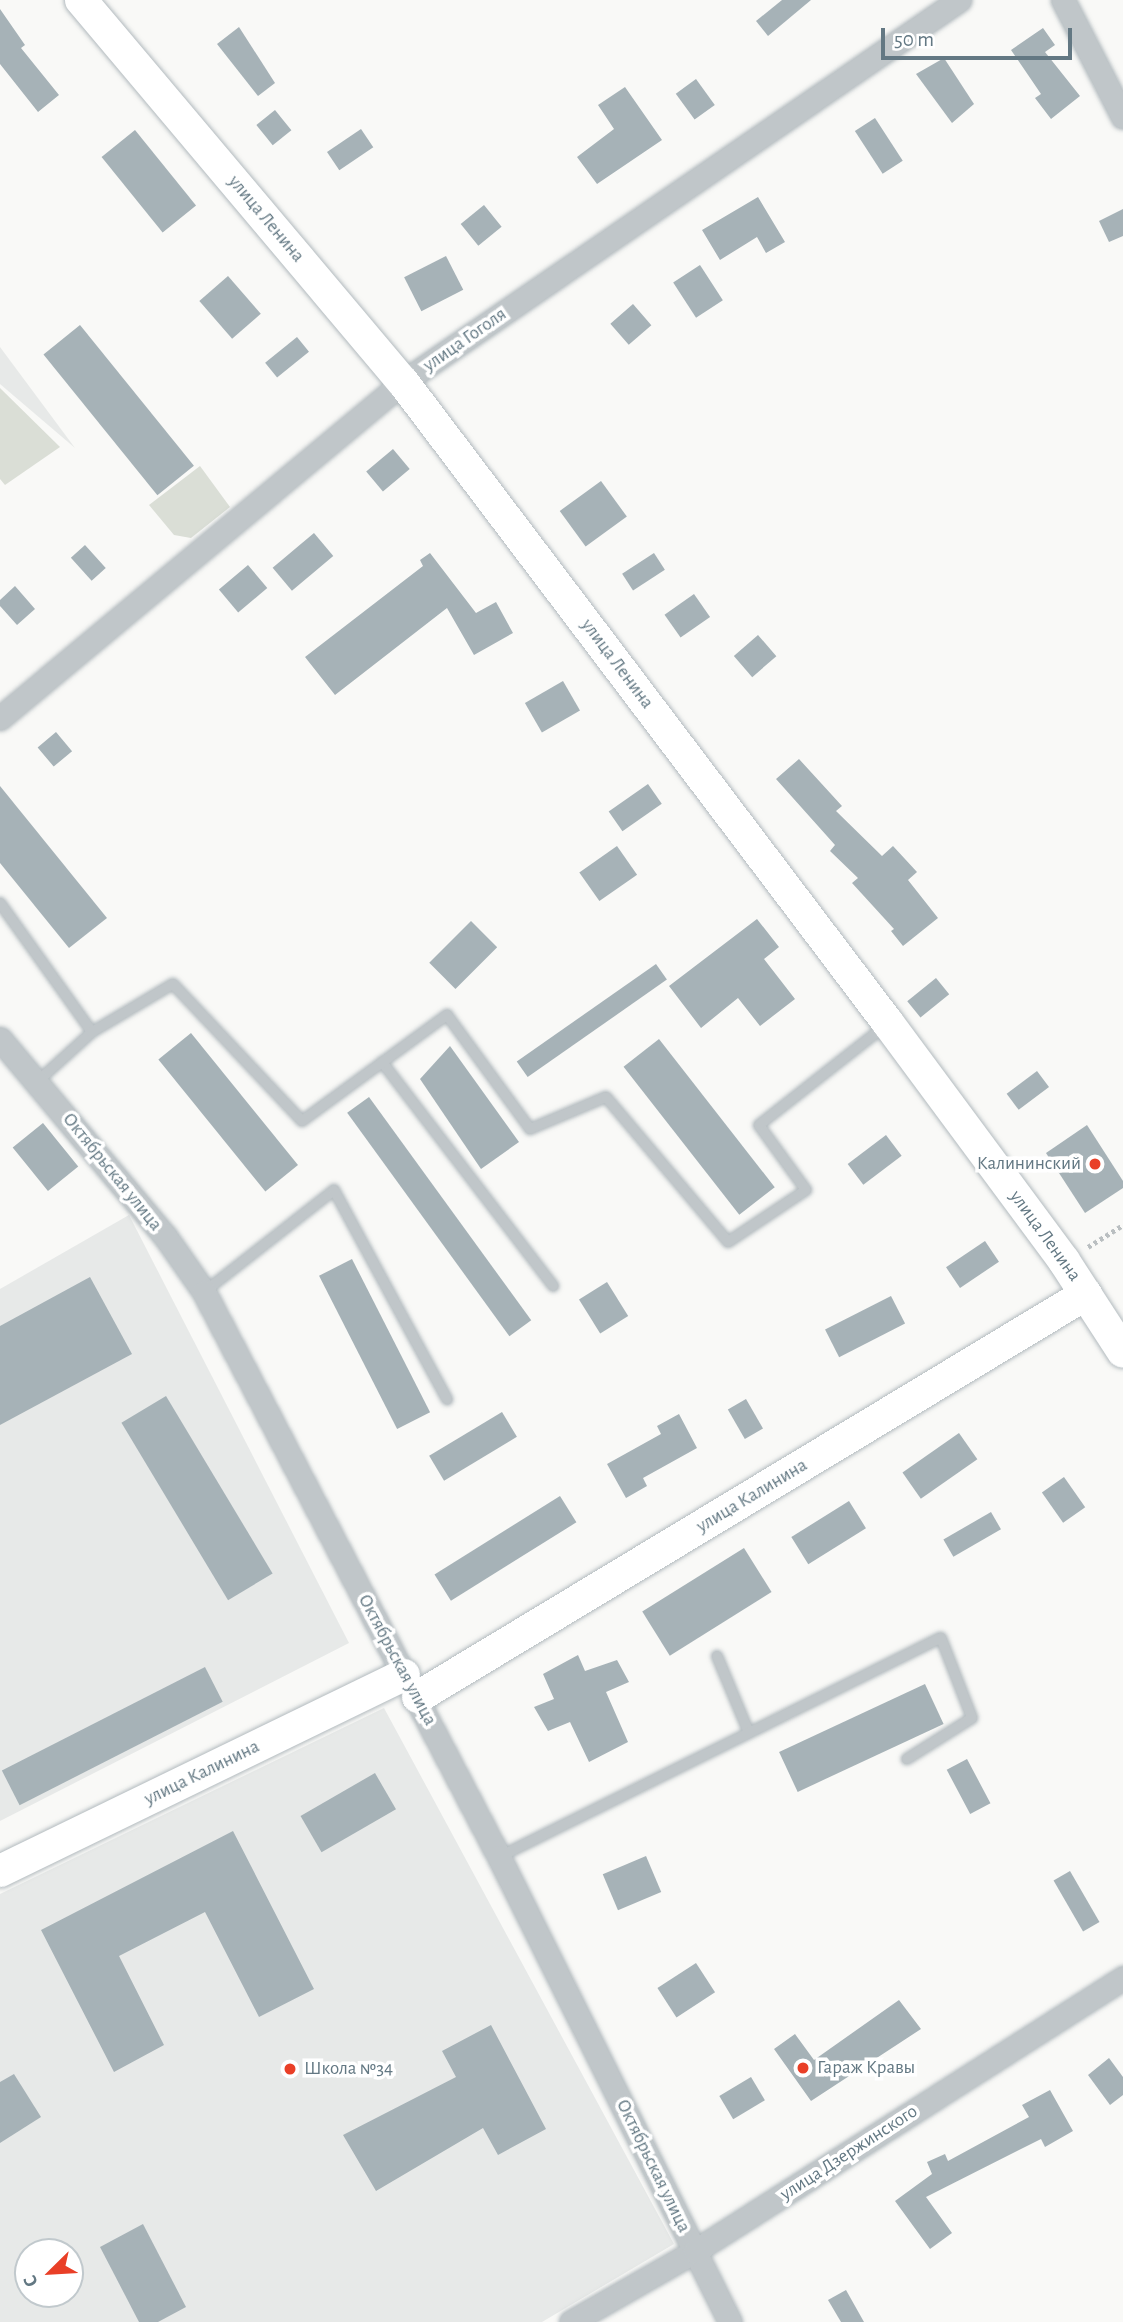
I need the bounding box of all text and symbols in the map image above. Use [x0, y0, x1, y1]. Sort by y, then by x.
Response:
scale bar [885, 14, 1076, 58]
text: 50 m [894, 29, 934, 50]
street label: улица Ленина [223, 171, 309, 267]
street label: улица Гоголя [419, 303, 511, 377]
street label: улица Ленина [576, 615, 658, 713]
street label: Октябрьская улица [57, 1108, 167, 1236]
place label: Калининский [977, 1153, 1081, 1175]
marker: Калининский [1087, 1156, 1103, 1172]
street label: улица Ленина [1004, 1186, 1086, 1286]
street label: улица Калинина [692, 1454, 812, 1538]
street label: Октябрьская улица [353, 1590, 441, 1730]
street label: улица Калинина [141, 1735, 263, 1811]
place label: Гараж Кравы [817, 2057, 915, 2079]
place label: Школа №34 [304, 2058, 393, 2080]
marker: Гараж Кравы [795, 2060, 811, 2076]
marker: Школа №34 [282, 2061, 298, 2077]
street label: Октябрьская улица [611, 2096, 695, 2236]
street label: улица Дзержинского [776, 2100, 922, 2206]
north arrow [14, 2238, 84, 2308]
text: С [20, 2272, 42, 2290]

